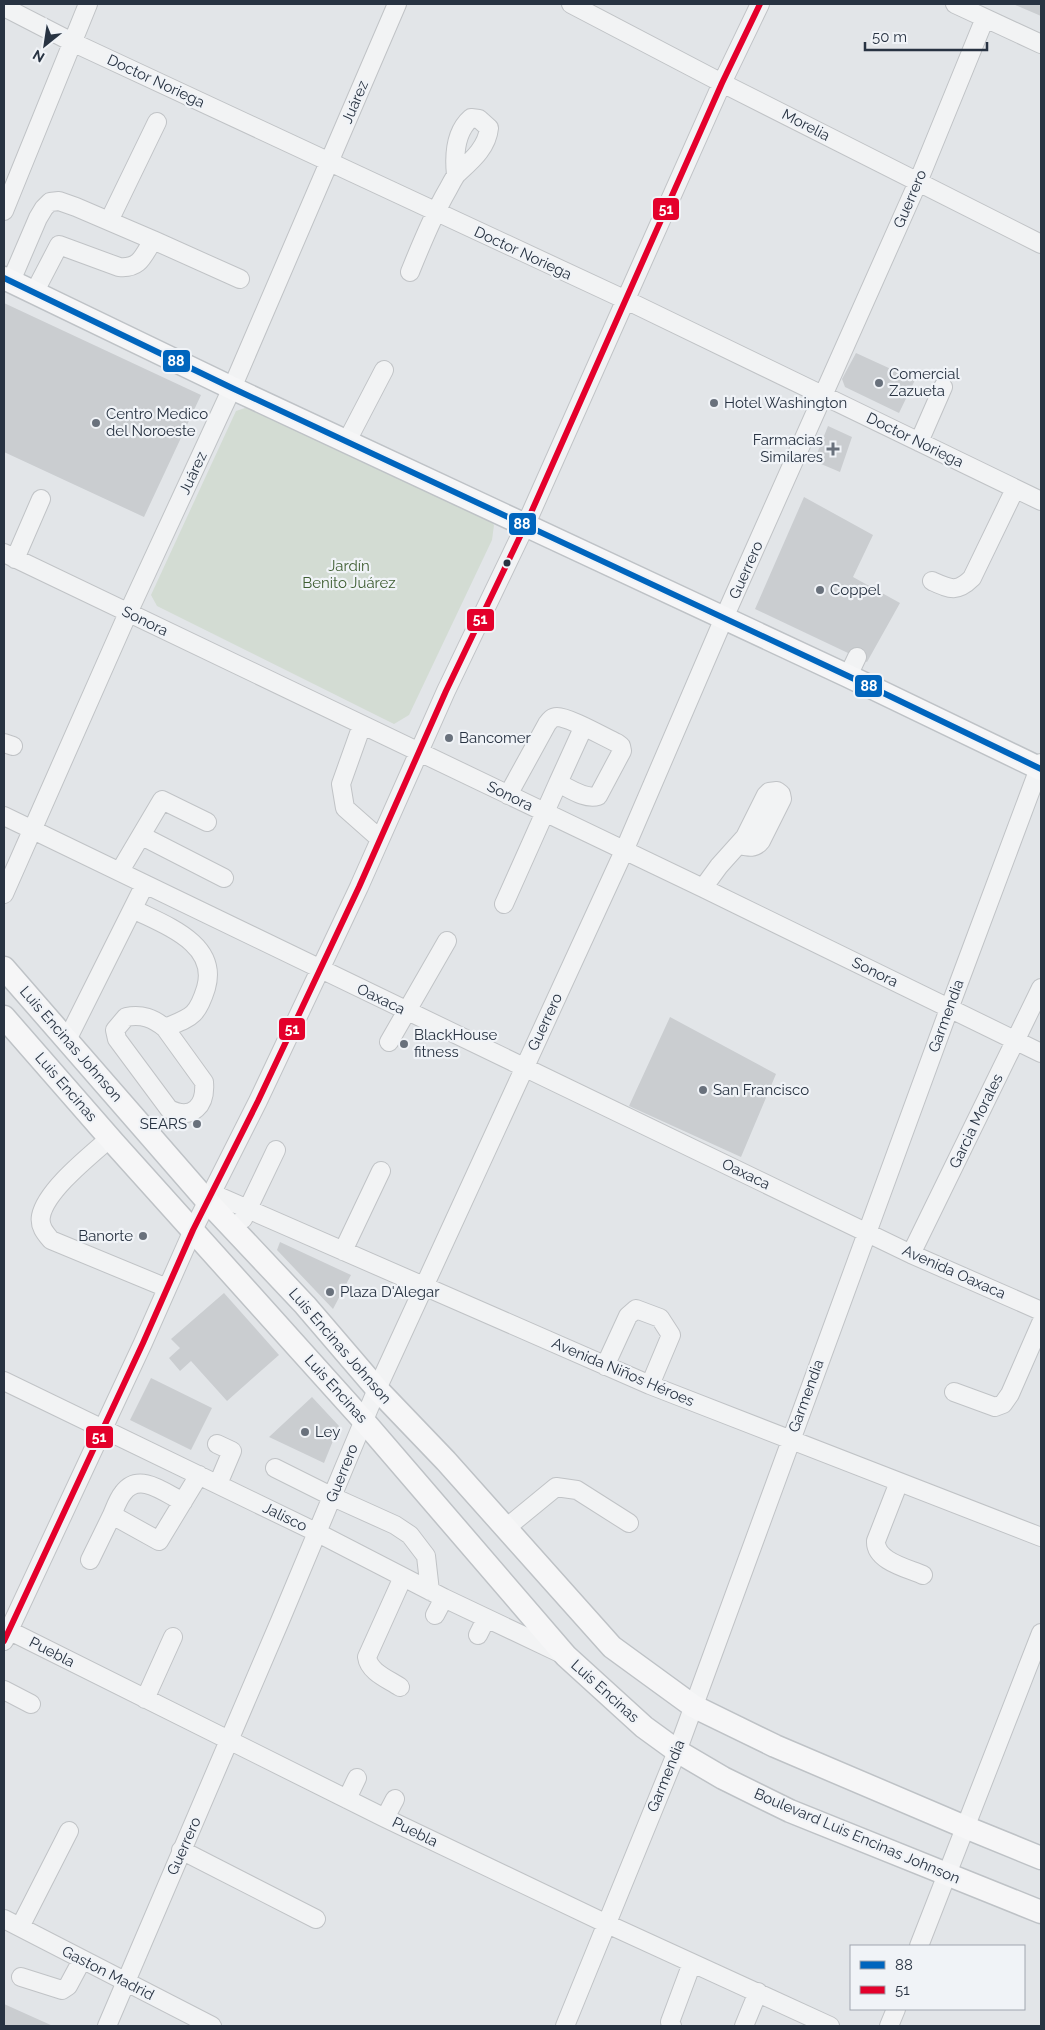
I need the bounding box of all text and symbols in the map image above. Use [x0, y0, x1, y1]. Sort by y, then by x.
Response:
north arrow [20, 20, 70, 70]
scale bar [865, 20, 988, 52]
text: 50 m [872, 28, 907, 46]
text: N [30, 47, 47, 66]
street label: Doctor Noriega [104, 51, 208, 111]
street label: Juárez [338, 78, 372, 126]
street label: Morelia [779, 105, 833, 145]
street label: Guerrero [890, 167, 930, 231]
line badge: 51 [652, 197, 680, 221]
text: 51 [659, 201, 673, 217]
street label: Doctor Noriega [471, 223, 575, 283]
line badge: 88 [162, 349, 191, 373]
text: 88 [168, 353, 184, 369]
place label: Comercial Zazueta [889, 365, 961, 400]
marker: Comercial Zazueta [873, 377, 885, 389]
place label: Hotel Washington [724, 394, 847, 412]
marker: Hotel Washington [708, 397, 720, 409]
place label: Centro Medico del Noroeste [106, 405, 208, 440]
street label: Doctor Noriega [864, 409, 966, 471]
marker: Centro Medico del Noroeste [90, 417, 102, 429]
place label: Farmacias Similares [753, 431, 823, 466]
marker: Farmacias Similares [827, 443, 839, 455]
street label: Juárez [175, 449, 211, 497]
line badge: 88 [508, 512, 537, 536]
text: 88 [514, 516, 530, 532]
street label: Guerrero [725, 538, 767, 602]
park label: Jardín Benito Juárez [302, 557, 396, 592]
unlabelled marker [502, 558, 512, 568]
place label: Coppel [830, 581, 882, 599]
marker: Coppel [814, 584, 826, 596]
street label: Sonora [119, 602, 171, 640]
line badge: 51 [466, 608, 495, 632]
text: 51 [473, 611, 487, 627]
line badge: 88 [854, 674, 883, 698]
text: 88 [861, 678, 877, 694]
place label: Bancomer [459, 729, 532, 747]
marker: Bancomer [443, 732, 455, 744]
street label: Sonora [484, 777, 536, 815]
street label: Sonora [849, 953, 901, 991]
street label: Garmendia [924, 977, 968, 1055]
street label: Oaxaca [354, 980, 408, 1018]
street label: Luis Encinas Johnson [16, 982, 126, 1106]
street label: Guerrero [524, 990, 566, 1054]
line badge: 51 [278, 1017, 306, 1041]
text: 51 [285, 1021, 299, 1037]
place label: BlackHouse fitness [414, 1026, 497, 1061]
marker: BlackHouse fitness [398, 1038, 410, 1050]
street label: Luis Encinas [31, 1049, 101, 1125]
street label: Garcia Morales [945, 1071, 1007, 1171]
place label: San Francisco [713, 1081, 809, 1099]
marker: San Francisco [697, 1084, 709, 1096]
place label: SEARS [140, 1115, 187, 1133]
marker: SEARS [191, 1118, 203, 1130]
street label: Oaxaca [719, 1155, 773, 1193]
place label: Banorte [78, 1227, 133, 1245]
marker: Banorte [137, 1230, 149, 1242]
street label: Avenida Oaxaca [900, 1241, 1008, 1303]
place label: Plaza D'Alegar [340, 1283, 440, 1301]
street label: Luis Encinas Johnson [285, 1284, 395, 1408]
marker: Plaza D'Alegar [324, 1286, 336, 1298]
street label: Avenida Niños Héroes [549, 1334, 697, 1410]
street label: Luis Encinas [301, 1351, 371, 1427]
street label: Garmendia [784, 1357, 828, 1435]
place label: Ley [315, 1423, 340, 1441]
line badge: 51 [85, 1425, 114, 1449]
marker: Ley [299, 1426, 311, 1438]
text: 51 [92, 1429, 106, 1445]
street label: Guerrero [322, 1441, 362, 1505]
street label: Jalisco [260, 1499, 310, 1535]
street label: Puebla [26, 1633, 78, 1671]
street label: Luis Encinas [567, 1656, 643, 1726]
street label: Garmendia [643, 1737, 689, 1815]
street label: Boulevard Luis Encinas Johnson [751, 1784, 963, 1888]
street label: Puebla [389, 1813, 441, 1851]
street label: Guerrero [163, 1814, 205, 1878]
street label: Gaston Madrid [59, 1942, 157, 2004]
legend [850, 1945, 1025, 2010]
text: 88 [895, 1956, 913, 1974]
text: 51 [895, 1981, 910, 1999]

